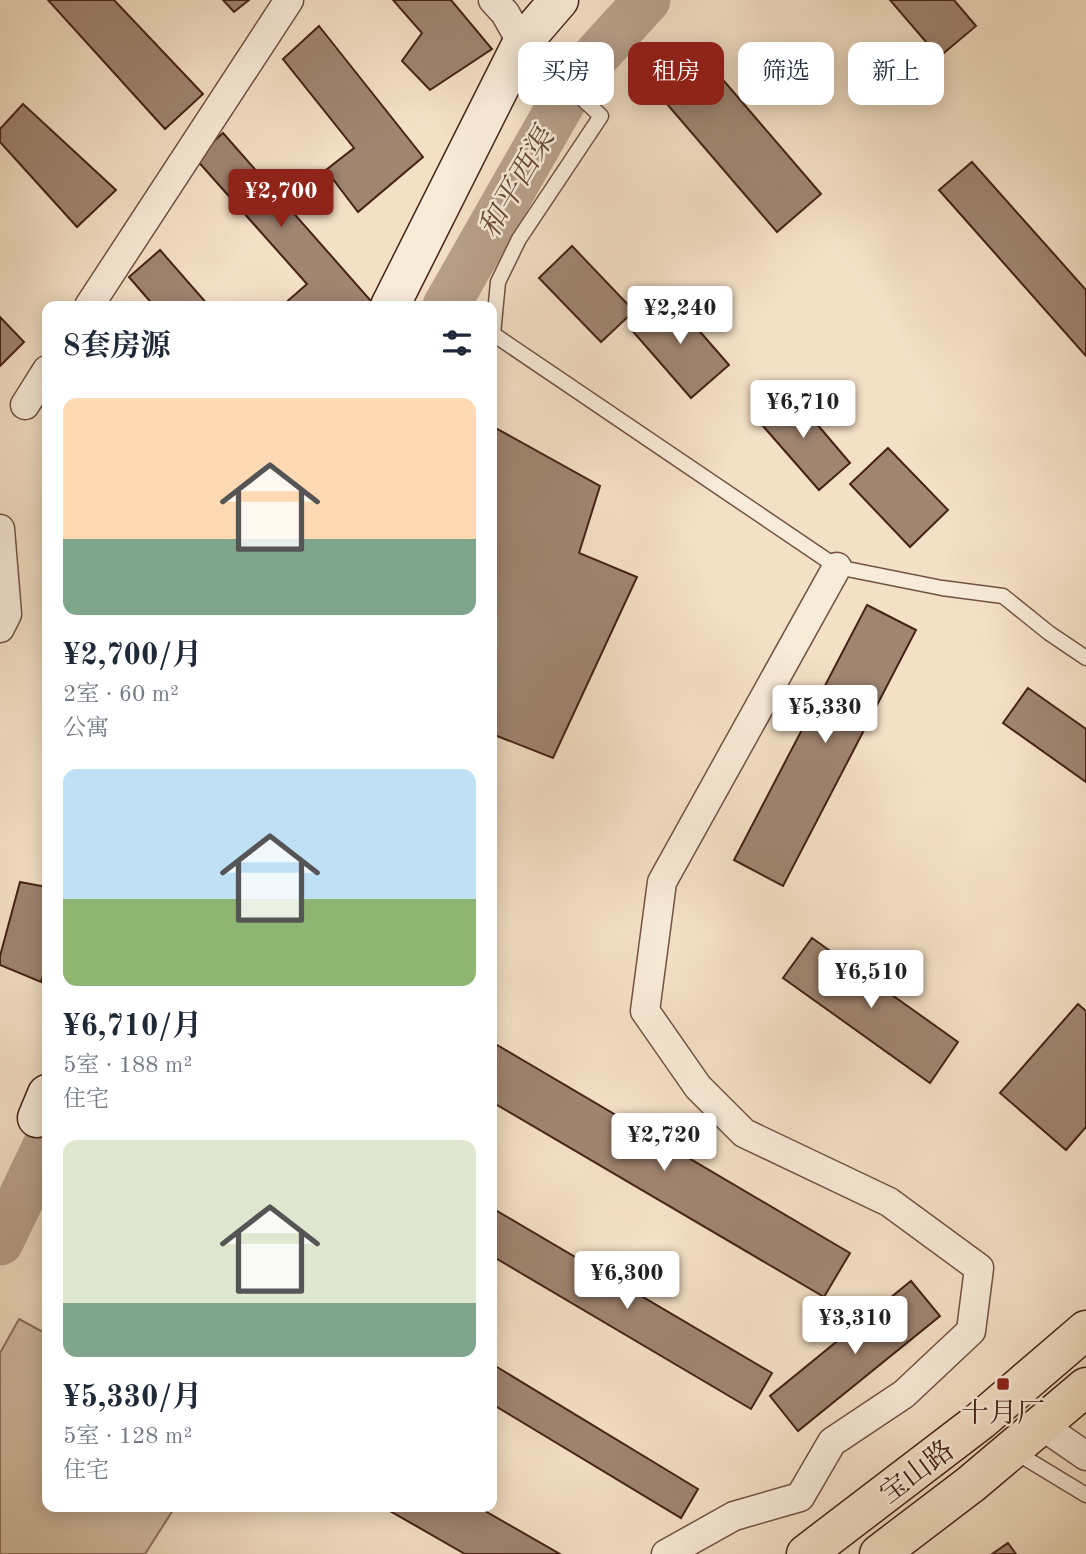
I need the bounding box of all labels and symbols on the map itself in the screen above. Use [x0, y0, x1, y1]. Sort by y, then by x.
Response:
water label: 和平西渠 [472, 120, 563, 243]
pin: ¥2,700 [224, 170, 338, 229]
pin: ¥2,240 [623, 286, 737, 346]
pin: ¥6,710 [746, 380, 860, 440]
pin: ¥5,330 [768, 686, 882, 745]
pin: ¥6,510 [814, 950, 928, 1010]
pin: ¥2,720 [607, 1114, 721, 1173]
pin: ¥6,300 [570, 1252, 684, 1311]
pin: ¥3,310 [798, 1296, 912, 1356]
marker: 十月厂 [995, 1376, 1011, 1392]
place label: 十月厂 [961, 1398, 1045, 1429]
street label: 宝山路 [874, 1435, 960, 1510]

